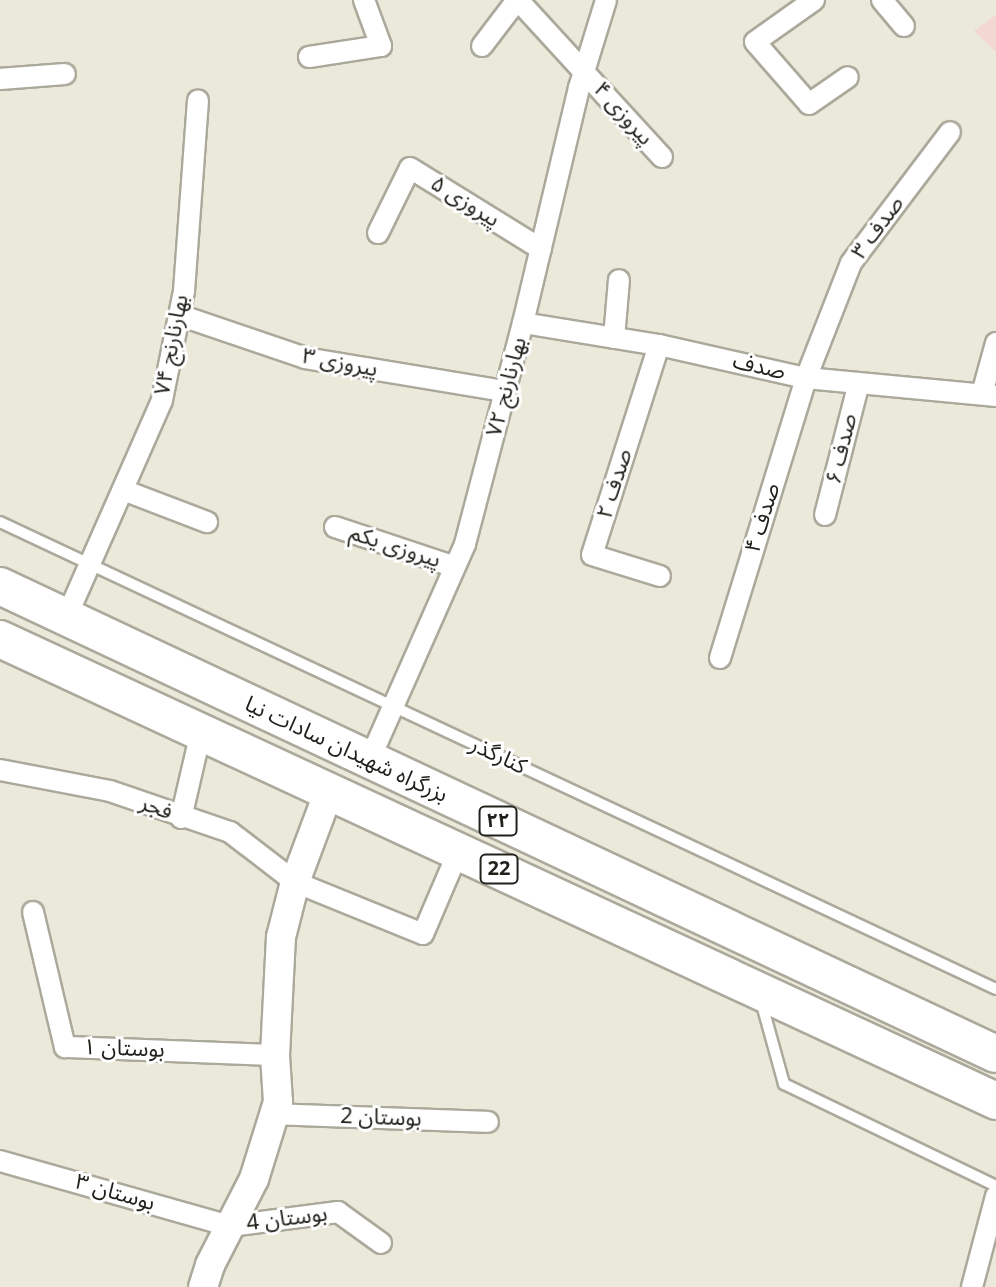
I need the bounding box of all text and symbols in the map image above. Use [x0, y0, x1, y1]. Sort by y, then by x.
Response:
street label: پیروزی ۴ [588, 77, 658, 151]
street label: پیروزی ۵ [426, 171, 504, 233]
street label: صدف ۳ [846, 192, 910, 264]
street label: بهارنارنج ۷۴ [149, 293, 195, 397]
street label: بهارنارنج ۷۲ [481, 334, 533, 440]
street label: پیروزی ۳ [300, 343, 380, 383]
street label: صدف [730, 348, 788, 386]
street label: صدف ۶ [821, 411, 863, 487]
street label: صدف ۲ [591, 446, 639, 522]
street label: صدف ۴ [740, 480, 786, 556]
street label: پیروزی یکم [346, 520, 444, 574]
street label: بزرگراه شهیدان سادات نیا [240, 691, 452, 809]
street label: کنارگذر [466, 732, 530, 780]
street label: فجر [136, 790, 176, 826]
road number: ۲۲ [478, 805, 518, 837]
road number: 22 [479, 853, 519, 885]
street label: بوستان ۱ [83, 1034, 165, 1064]
street label: بوستان 2 [340, 1103, 422, 1133]
street label: بوستان ۳ [72, 1169, 158, 1217]
street label: بوستان 4 [245, 1201, 329, 1237]

